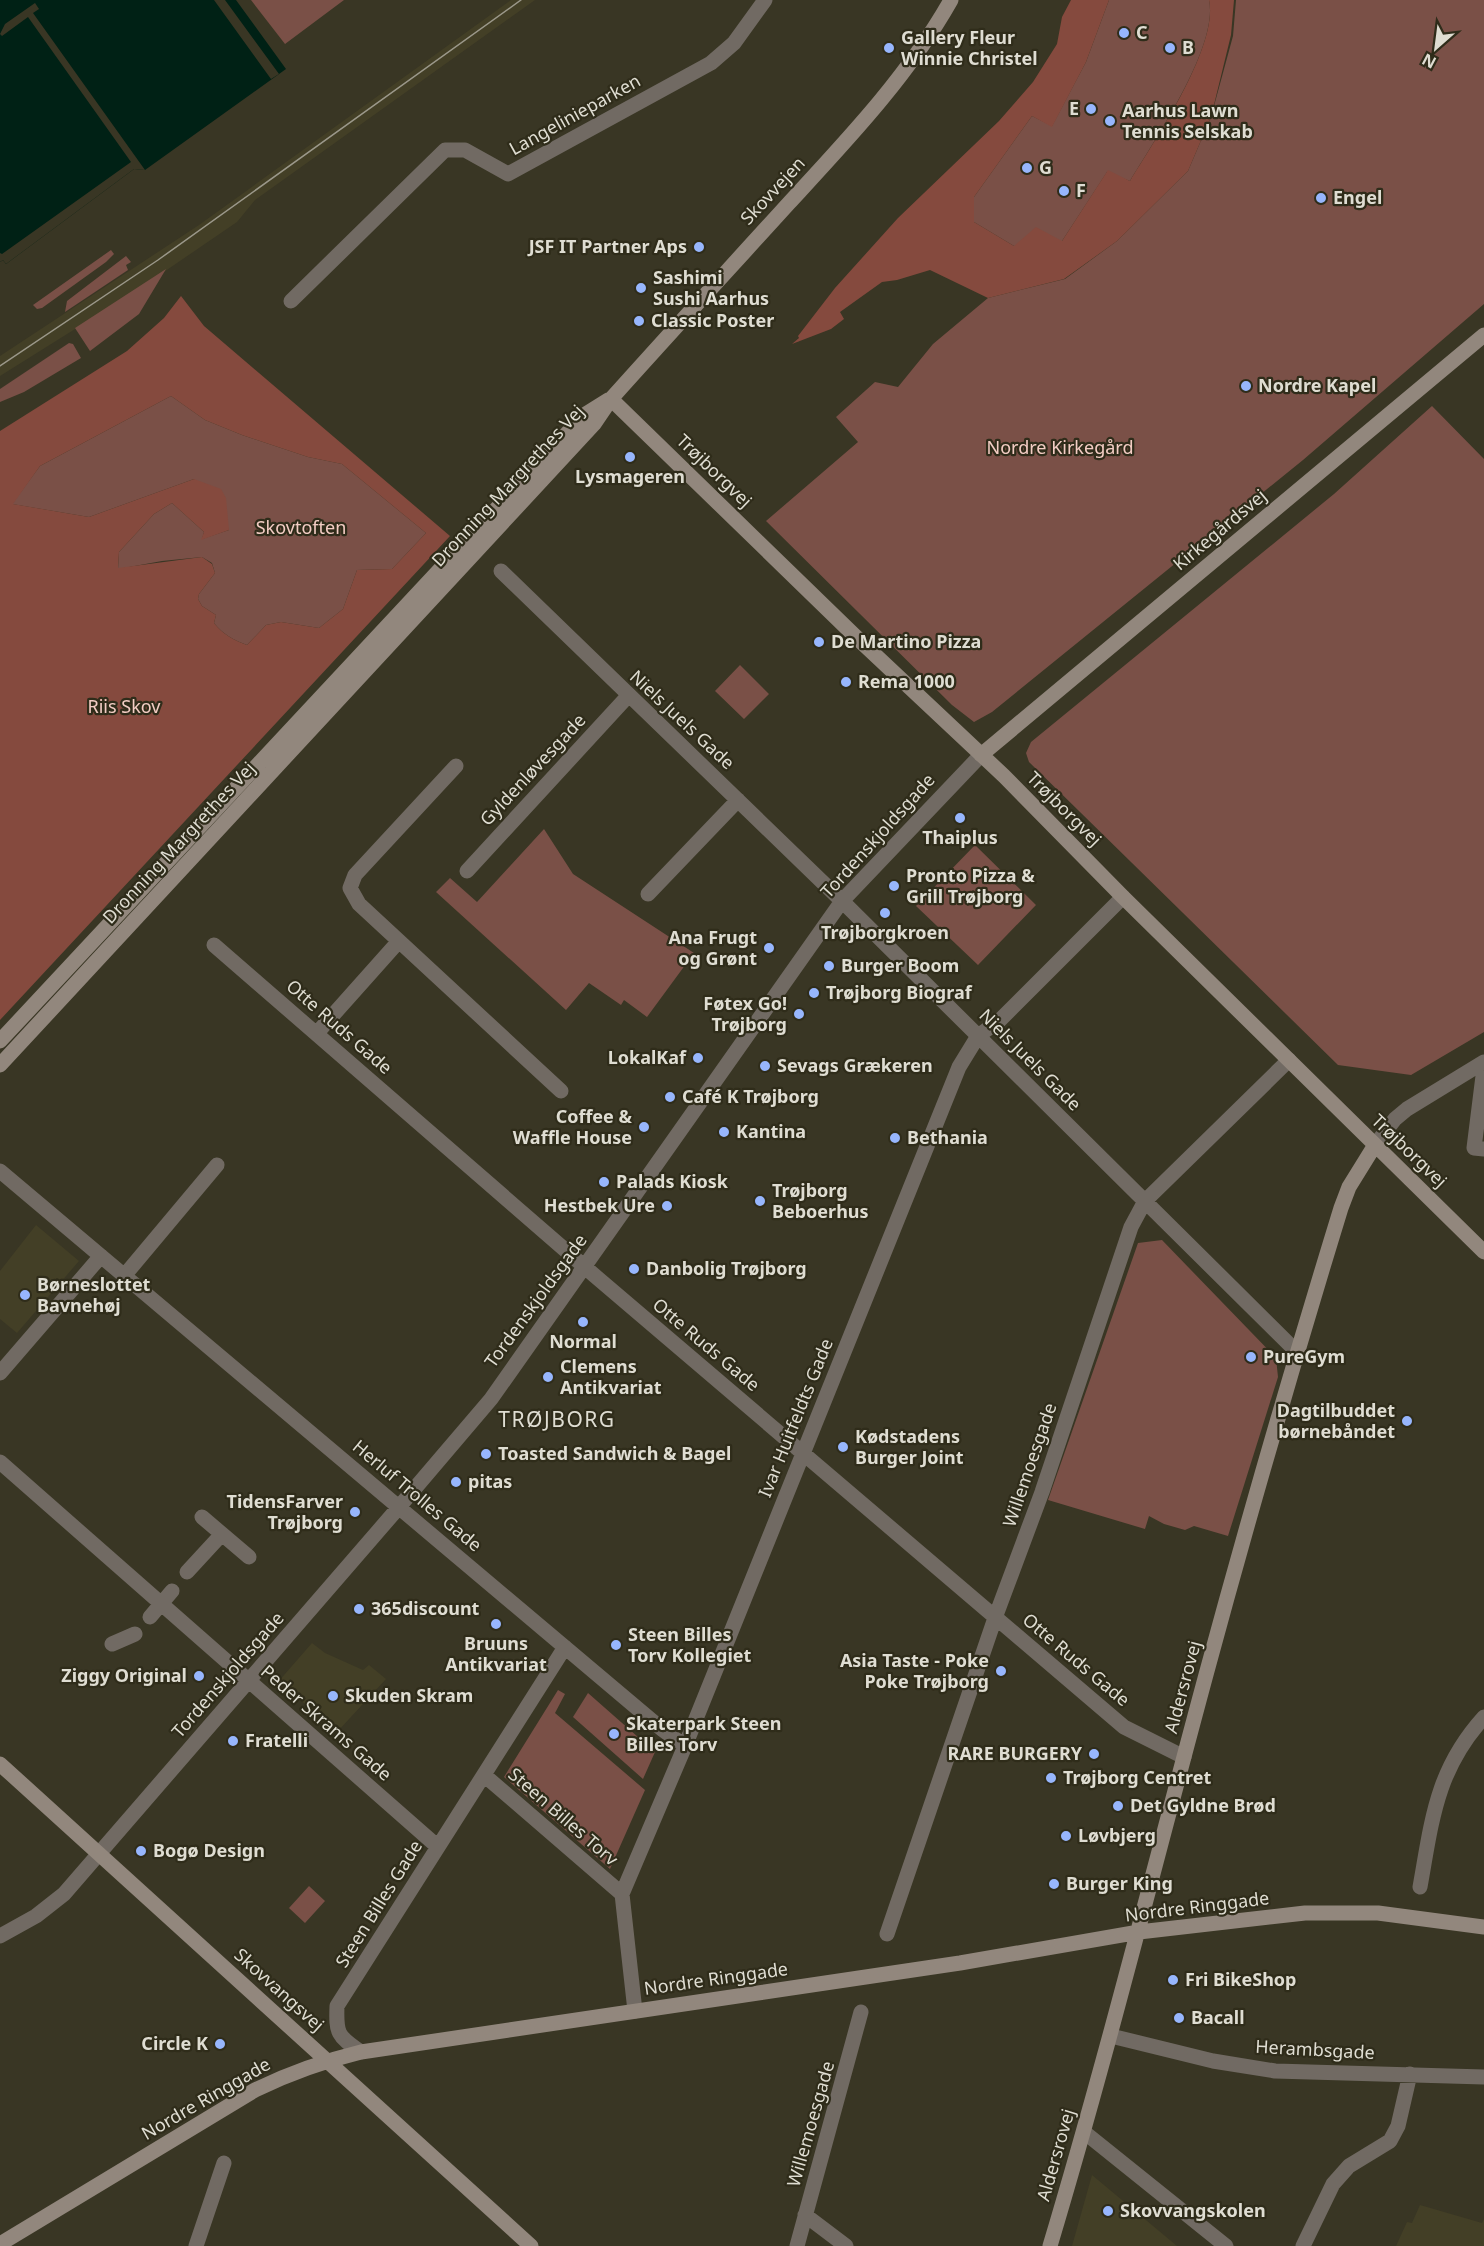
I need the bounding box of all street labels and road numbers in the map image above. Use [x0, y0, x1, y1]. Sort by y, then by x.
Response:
street label: Langelinieparken [505, 68, 644, 160]
street label: Skovvejen [735, 151, 810, 229]
street label: Dronning Margrethes Vej [426, 399, 589, 571]
street label: Trøjborgvej [672, 428, 758, 512]
street label: Kirkegårdsvej [1168, 483, 1271, 575]
street label: Niels Juels Gade [625, 664, 740, 774]
street label: Gyldenløvesgade [474, 708, 590, 830]
street label: Dronning Margrethes Vej [97, 756, 260, 928]
street label: Trøjborgvej [1022, 766, 1107, 851]
street label: Tordenskjoldsgade [815, 768, 940, 903]
street label: Otte Ruds Gade [282, 974, 398, 1079]
street label: Niels Juels Gade [974, 1003, 1087, 1116]
street label: Trøjborgvej [1367, 1108, 1453, 1192]
street label: Tordenskjoldsgade [479, 1229, 592, 1372]
street label: Otte Ruds Gade [648, 1292, 765, 1396]
street label: Ivar Huitfeldts Gade [752, 1335, 838, 1501]
street label: Willemoesgade [997, 1399, 1062, 1530]
street label: Herluf Trolles Gade [348, 1434, 487, 1556]
street label: Tordenskjoldsgade [166, 1606, 289, 1742]
street label: Otte Ruds Gade [1018, 1607, 1135, 1711]
street label: Aldersrovej [1158, 1638, 1206, 1736]
street label: Peder Skrams Gade [256, 1659, 397, 1786]
street label: Steen Billes Torv [504, 1762, 624, 1871]
street label: Steen Billes Gade [329, 1835, 427, 1972]
street label: Nordre Ringgade [1123, 1885, 1270, 1927]
street label: Skovvangsvej [230, 1942, 330, 2036]
street label: Nordre Ringgade [642, 1956, 789, 2000]
street label: Herambsgade [1255, 2034, 1375, 2064]
street label: Nordre Ringgade [137, 2051, 274, 2145]
street label: Willemoesgade [781, 2058, 839, 2189]
street label: Aldersrovej [1030, 2106, 1080, 2204]

